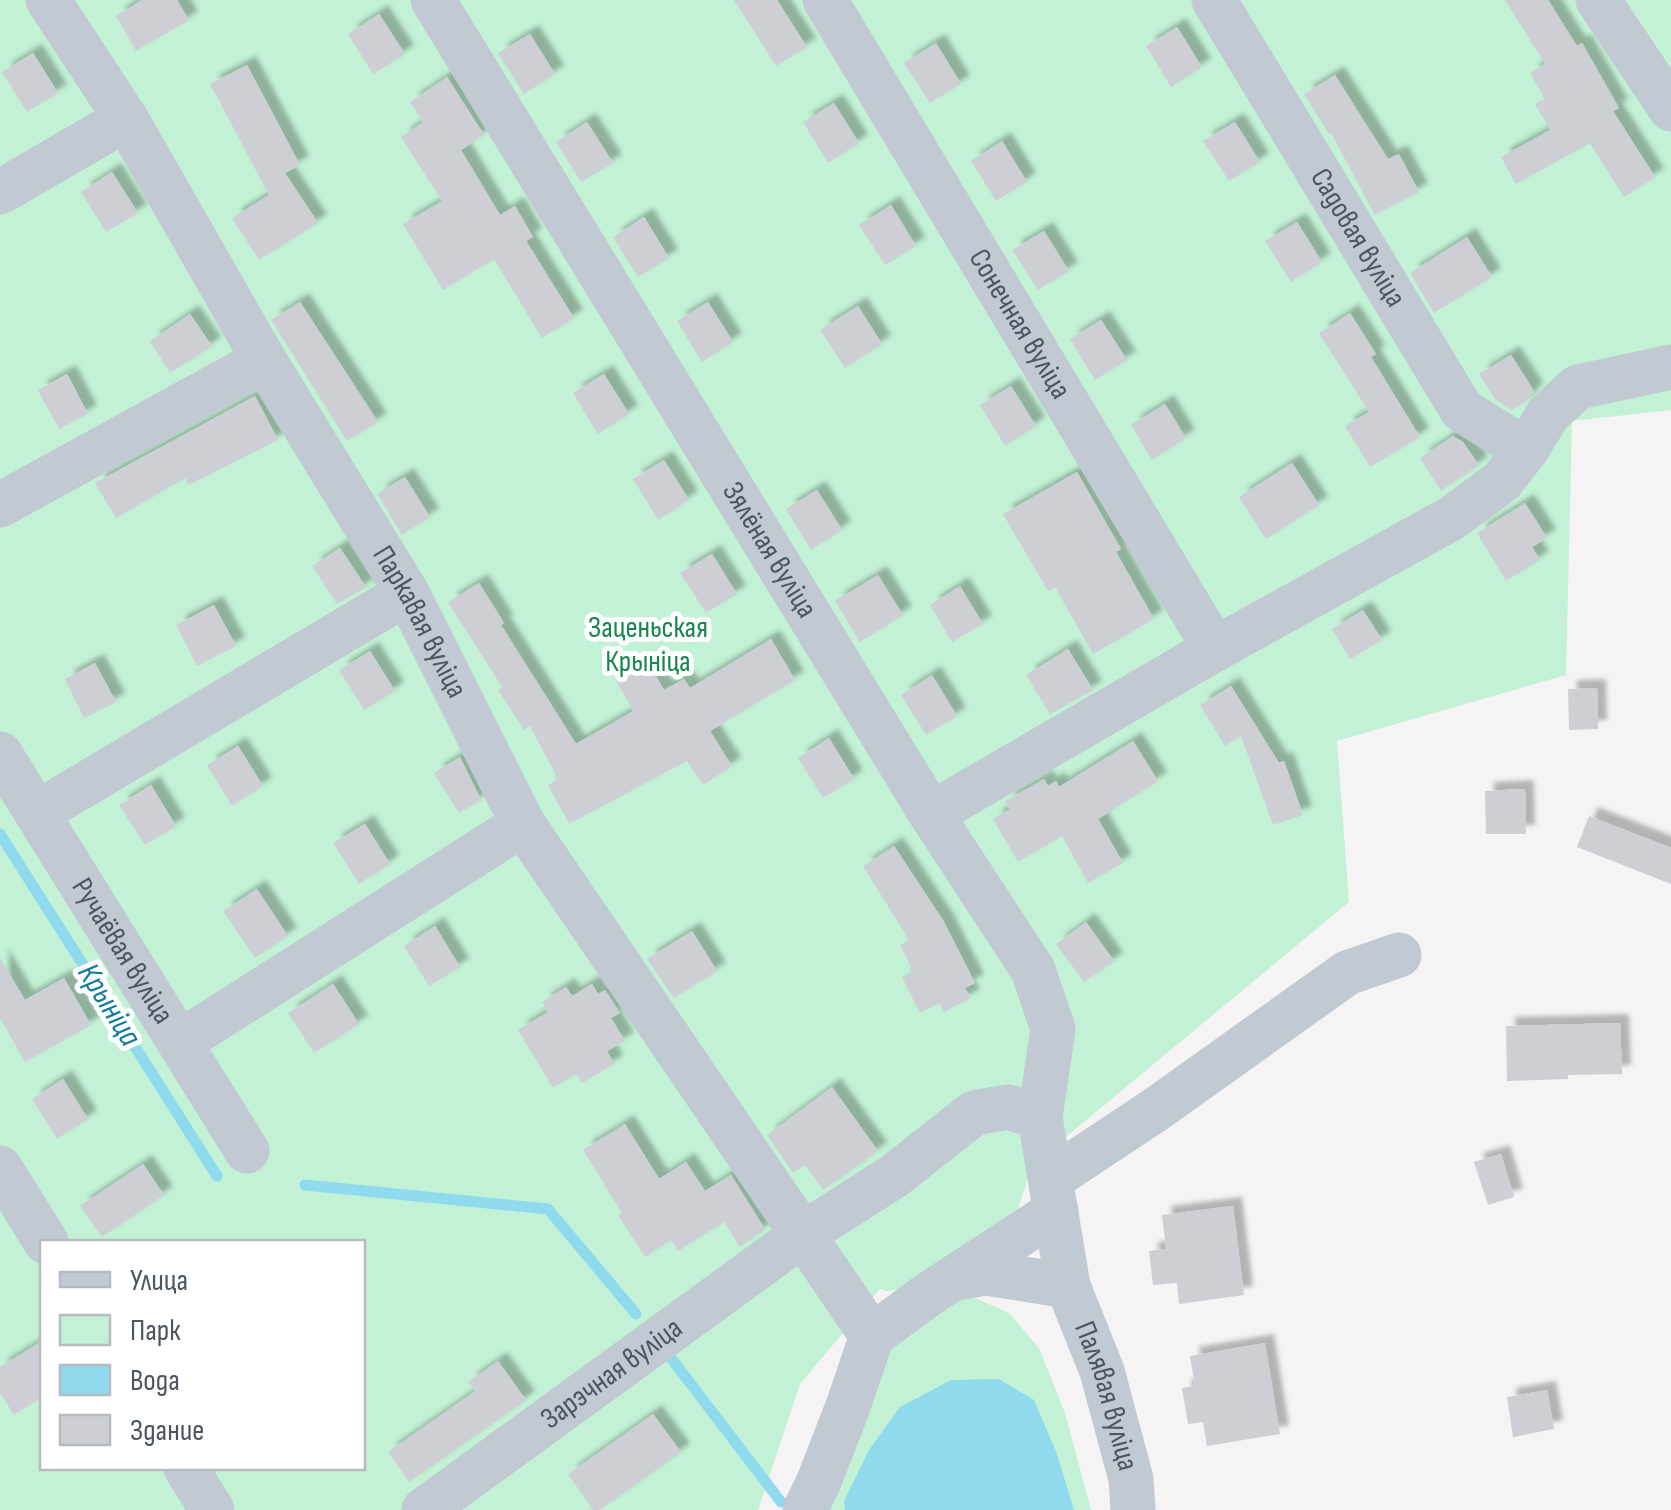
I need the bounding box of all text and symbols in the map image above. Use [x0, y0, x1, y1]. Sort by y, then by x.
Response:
street label: Садовая вуліца [1302, 162, 1413, 314]
street label: Сонечная вуліца [961, 243, 1078, 405]
street label: Зялёная вуліца [714, 476, 825, 625]
street label: Паркавая вуліца [365, 539, 475, 704]
park label: Заценьская Крыніца [588, 610, 708, 680]
street label: Ручаёвая вуліца [64, 871, 181, 1030]
water label: Крыніца [69, 956, 149, 1054]
legend [40, 1240, 365, 1470]
text: Улица [130, 1263, 188, 1299]
street label: Зарэчная вуліца [534, 1310, 689, 1437]
text: Парк [130, 1313, 181, 1349]
street label: Палявая вуліца [1066, 1316, 1146, 1474]
text: Вода [130, 1363, 180, 1399]
text: Здание [130, 1413, 204, 1449]

